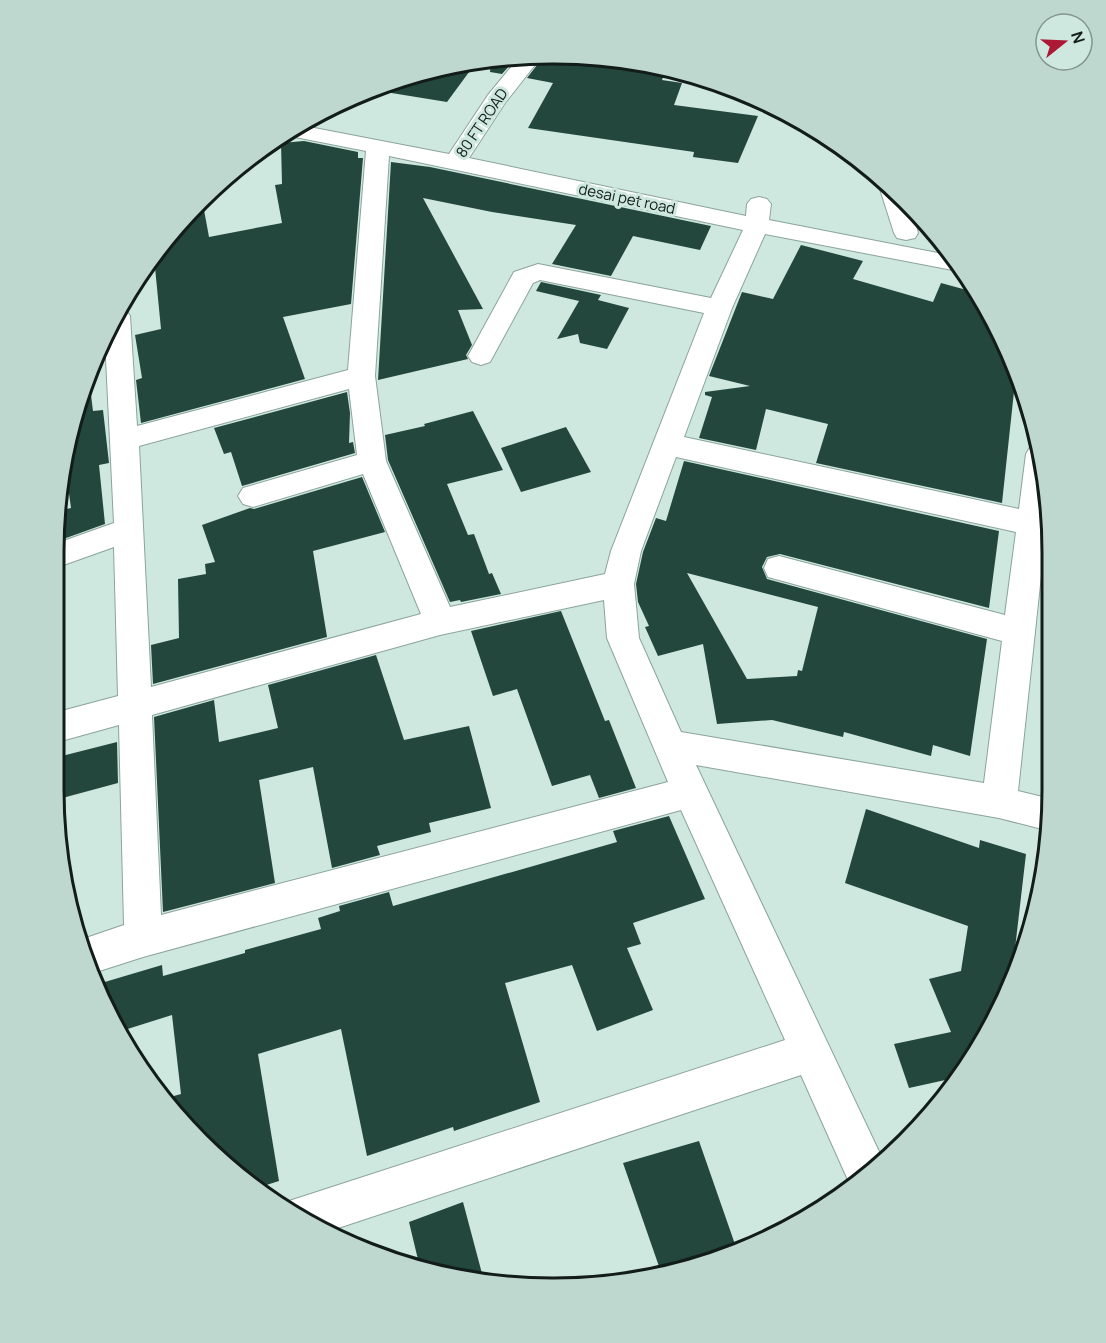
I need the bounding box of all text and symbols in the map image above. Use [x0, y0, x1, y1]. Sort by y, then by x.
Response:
north arrow [1034, 12, 1094, 72]
text: N [1066, 28, 1091, 46]
street label: 80 FT ROAD [451, 84, 513, 162]
street label: desai pet road [577, 178, 677, 219]

